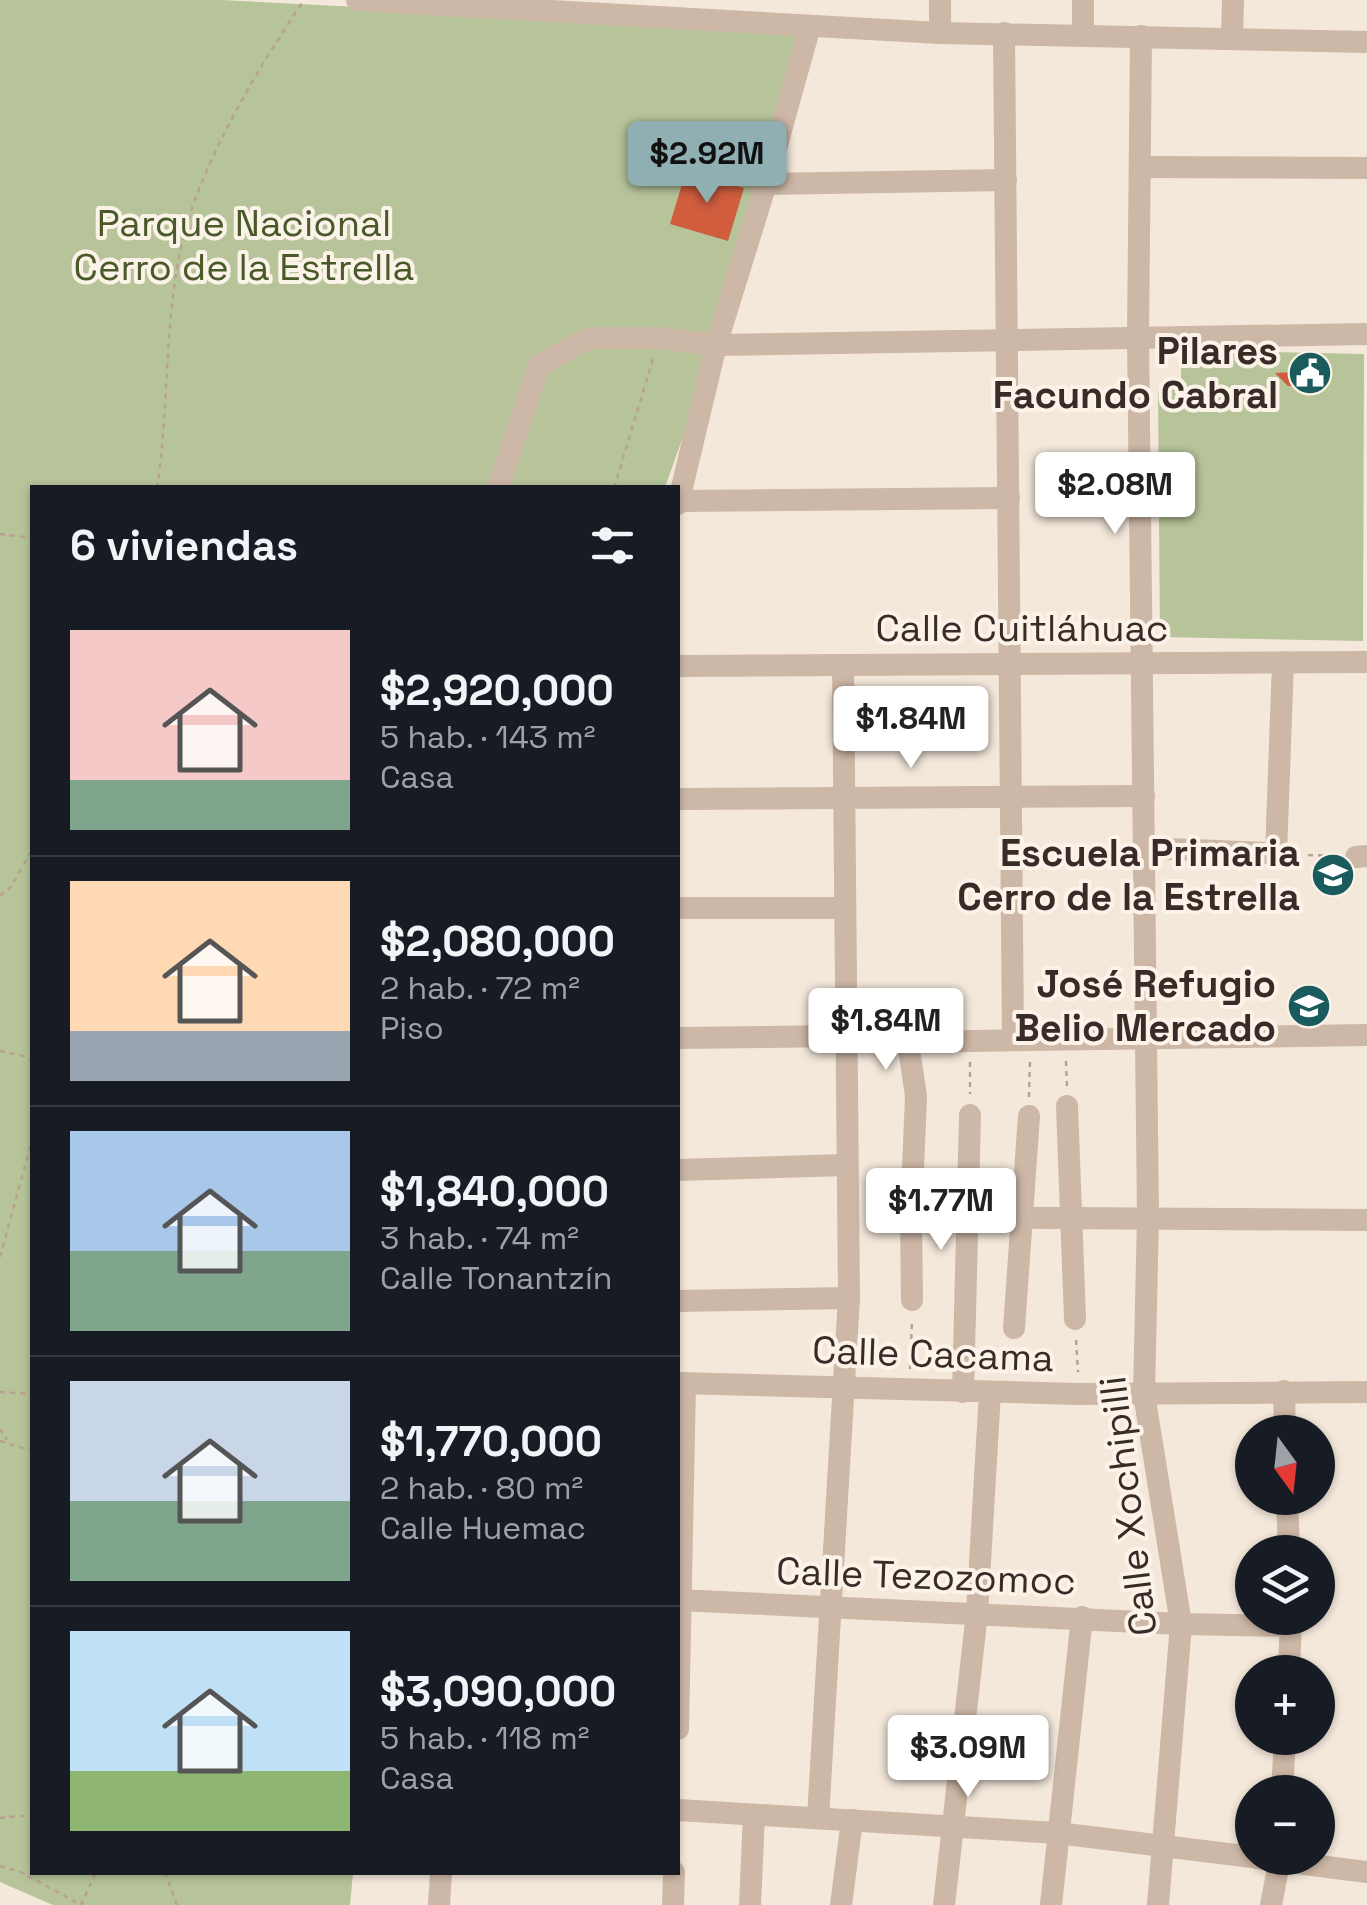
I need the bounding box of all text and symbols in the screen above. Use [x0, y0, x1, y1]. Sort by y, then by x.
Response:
pin: $2.92M [626, 121, 788, 206]
text: $2.92M [650, 133, 764, 173]
park label: Parque Nacional Cerro de la Estrella [74, 199, 414, 291]
place label: Pilares Facundo Cabral [993, 327, 1278, 419]
public building icon: Pilares Facundo Cabral [1287, 350, 1333, 396]
pin: $2.08M [1034, 452, 1196, 537]
text: $2.08M [1057, 464, 1173, 504]
icon: filters [585, 518, 640, 573]
text: 6 viviendas [70, 519, 298, 572]
street label: Calle Cuitláhuac [875, 604, 1169, 652]
text: $2,920,000 [380, 664, 614, 717]
icon: home [150, 670, 270, 790]
pin: $1.84M [830, 686, 992, 771]
text: $1.84M [855, 698, 967, 738]
text: 5 hab. · 143 m² [380, 717, 595, 757]
text: Casa [380, 757, 454, 797]
place label: Escuela Primaria Cerro de la Estrella [957, 829, 1300, 921]
school or university icon: Escuela Primaria Cerro de la Estrella [1310, 852, 1356, 898]
text: $2,080,000 [380, 915, 615, 968]
icon: home [150, 921, 270, 1041]
place label: José Refugio Belio Mercado [1015, 960, 1276, 1052]
text: 2 hab. · 72 m² [380, 968, 580, 1008]
school or university icon: José Refugio Belio Mercado [1286, 983, 1332, 1029]
pin: $1.84M [805, 988, 967, 1073]
text: $1.84M [830, 1000, 942, 1040]
text: Piso [380, 1008, 444, 1048]
text: $1,840,000 [380, 1165, 609, 1218]
pin: $1.77M [860, 1168, 1022, 1253]
icon: home [150, 1171, 270, 1291]
text: $1.77M [888, 1180, 994, 1220]
text: 3 hab. · 74 m² [380, 1218, 579, 1258]
text: Calle Tonantzín [380, 1258, 612, 1298]
street label: Calle Cacama [811, 1326, 1055, 1382]
street label: Calle Xochipilli [1088, 1373, 1168, 1639]
text: $1,770,000 [380, 1415, 602, 1468]
north arrow [1235, 1415, 1335, 1515]
map controls [1235, 1415, 1335, 1875]
icon: home [150, 1421, 270, 1541]
text: 2 hab. · 80 m² [380, 1468, 583, 1508]
text: Calle Huemac [380, 1508, 586, 1548]
button: layers [1235, 1535, 1335, 1635]
street label: Calle Tezozomoc [775, 1547, 1077, 1605]
button: + [1235, 1655, 1335, 1755]
text: $3,090,000 [380, 1665, 616, 1718]
icon: home [150, 1671, 270, 1791]
pin: $3.09M [887, 1715, 1049, 1800]
text: 5 hab. · 118 m² [380, 1718, 589, 1758]
text: $3.09M [910, 1727, 1026, 1767]
text: Casa [380, 1758, 454, 1798]
button: − [1235, 1775, 1335, 1875]

